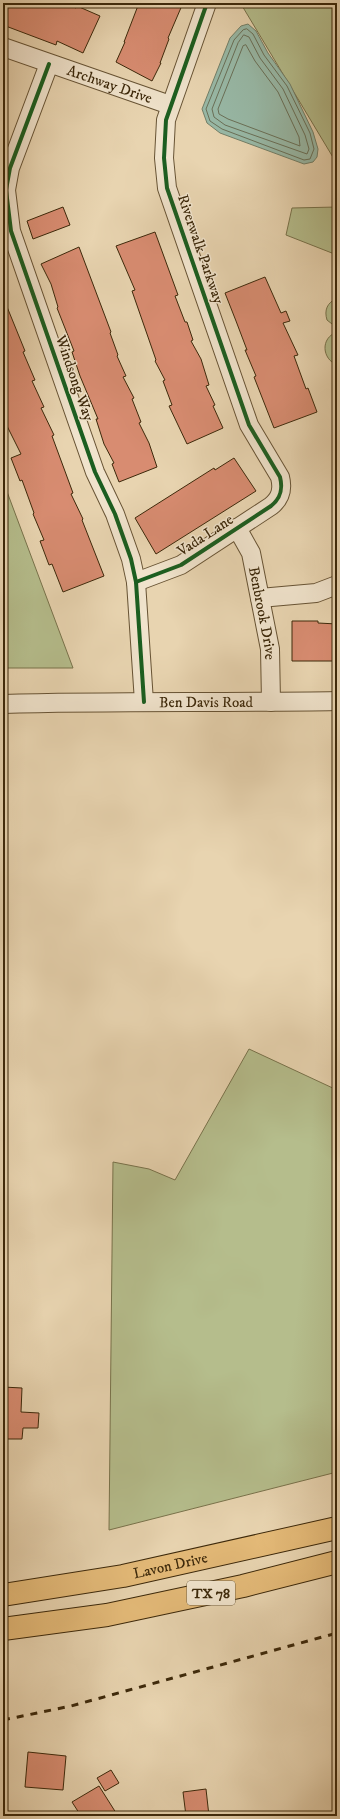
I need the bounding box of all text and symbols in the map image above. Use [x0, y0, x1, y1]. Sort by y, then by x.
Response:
street label: Archway Drive [64, 61, 155, 108]
street label: Riverwalk Parkway [173, 192, 228, 307]
street label: Windsong Way [51, 332, 98, 425]
street label: Vada Lane [173, 510, 237, 561]
street label: Benbrook Drive [244, 565, 279, 660]
street label: Ben Davis Road [159, 693, 254, 712]
street label: Lavon Drive [132, 1548, 209, 1583]
road number: TX 78 [187, 1581, 235, 1605]

